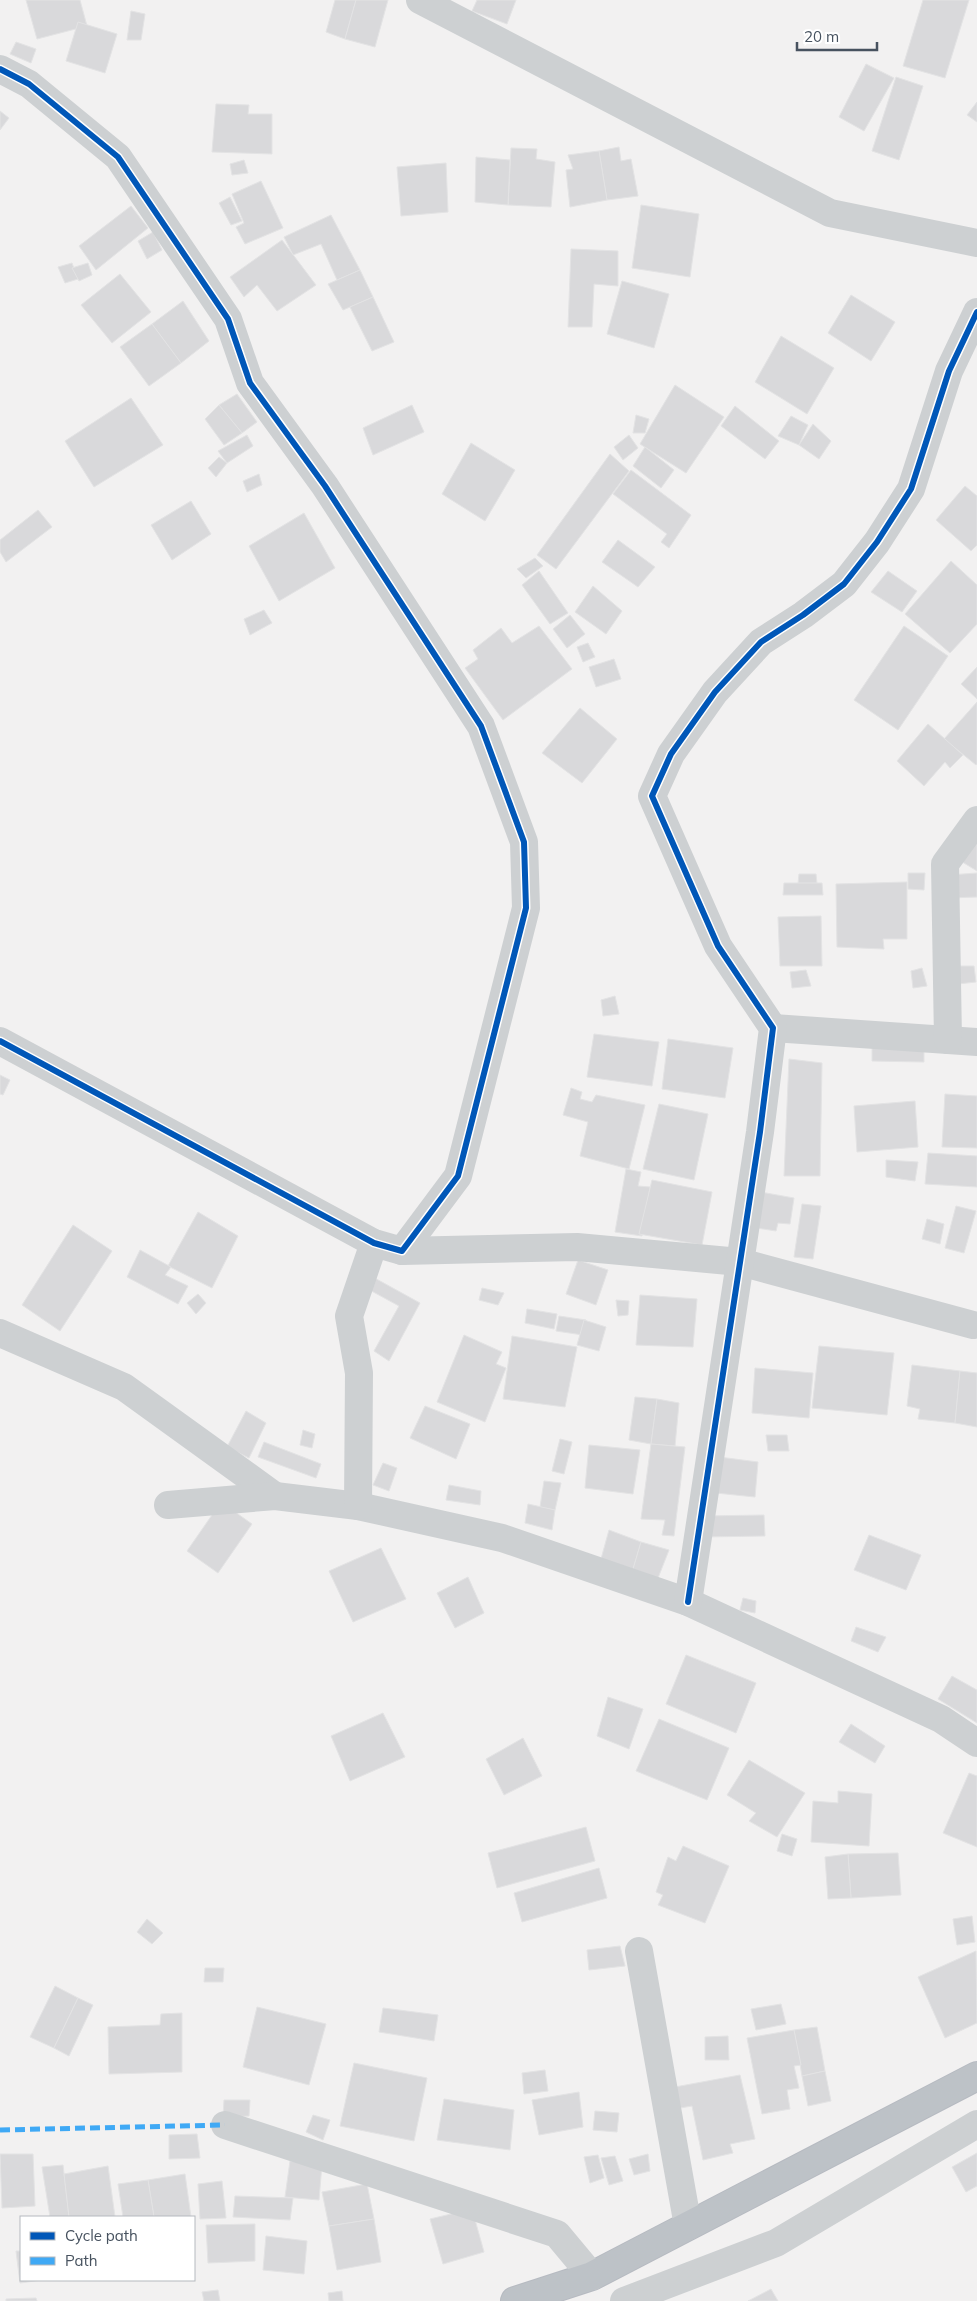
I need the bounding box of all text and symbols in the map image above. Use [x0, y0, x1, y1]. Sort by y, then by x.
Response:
scale bar [797, 20, 877, 52]
text: 20 m [804, 27, 839, 46]
legend [20, 2216, 195, 2281]
text: Cycle path [65, 2226, 138, 2245]
text: Path [65, 2251, 97, 2270]

